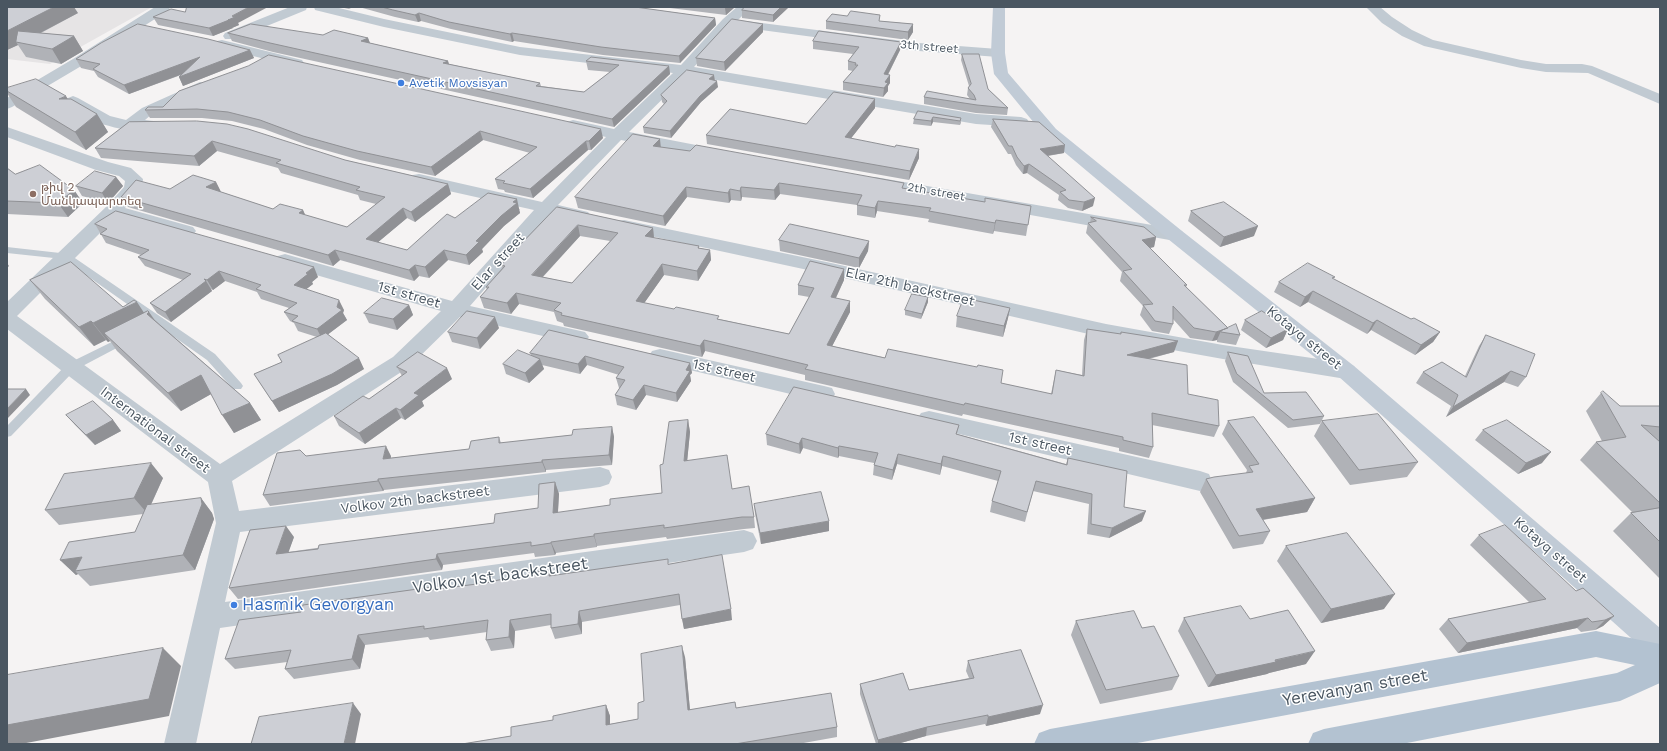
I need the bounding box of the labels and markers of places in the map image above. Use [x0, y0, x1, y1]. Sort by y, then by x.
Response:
place label: Avetik Movsisyan [409, 76, 508, 90]
marker: Avetik Movsisyan [396, 78, 406, 88]
place label: թիվ 2 Մանկապարտեզ [41, 180, 141, 208]
marker: թիվ 2 Մանկապարտեզ [28, 189, 38, 199]
place label: Hasmik Gevorgyan [242, 595, 394, 615]
marker: Hasmik Gevorgyan [229, 600, 239, 610]

